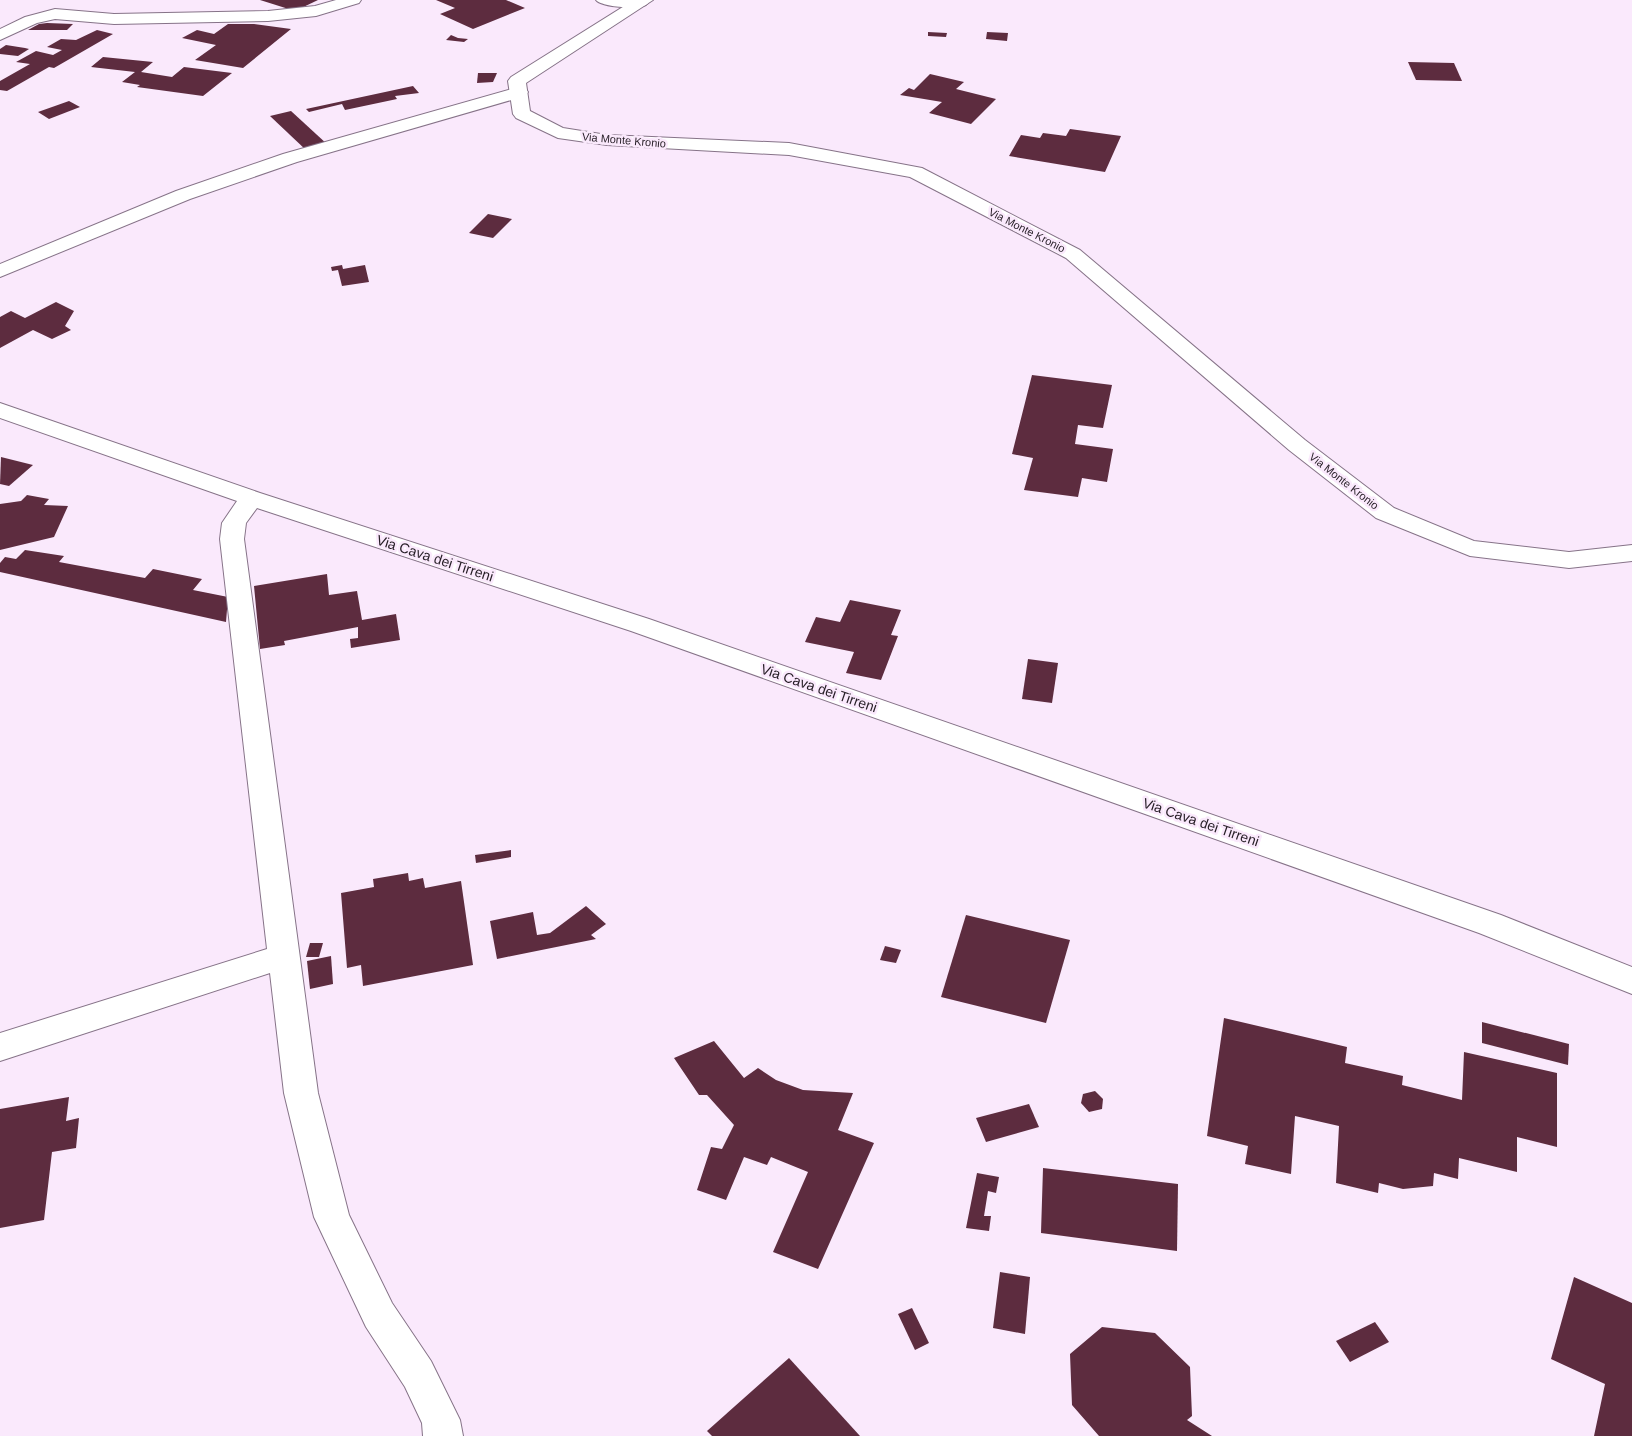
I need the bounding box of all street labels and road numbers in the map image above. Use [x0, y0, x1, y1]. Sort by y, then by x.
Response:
street label: Via Monte Kronio [582, 130, 666, 150]
street label: Via Monte Kronio [987, 206, 1067, 254]
street label: Via Monte Kronio [1307, 450, 1381, 512]
street label: Via Cava dei Tirreni [375, 532, 495, 584]
street label: Via Cava dei Tirreni [759, 661, 879, 715]
street label: Via Cava dei Tirreni [1141, 795, 1261, 849]

